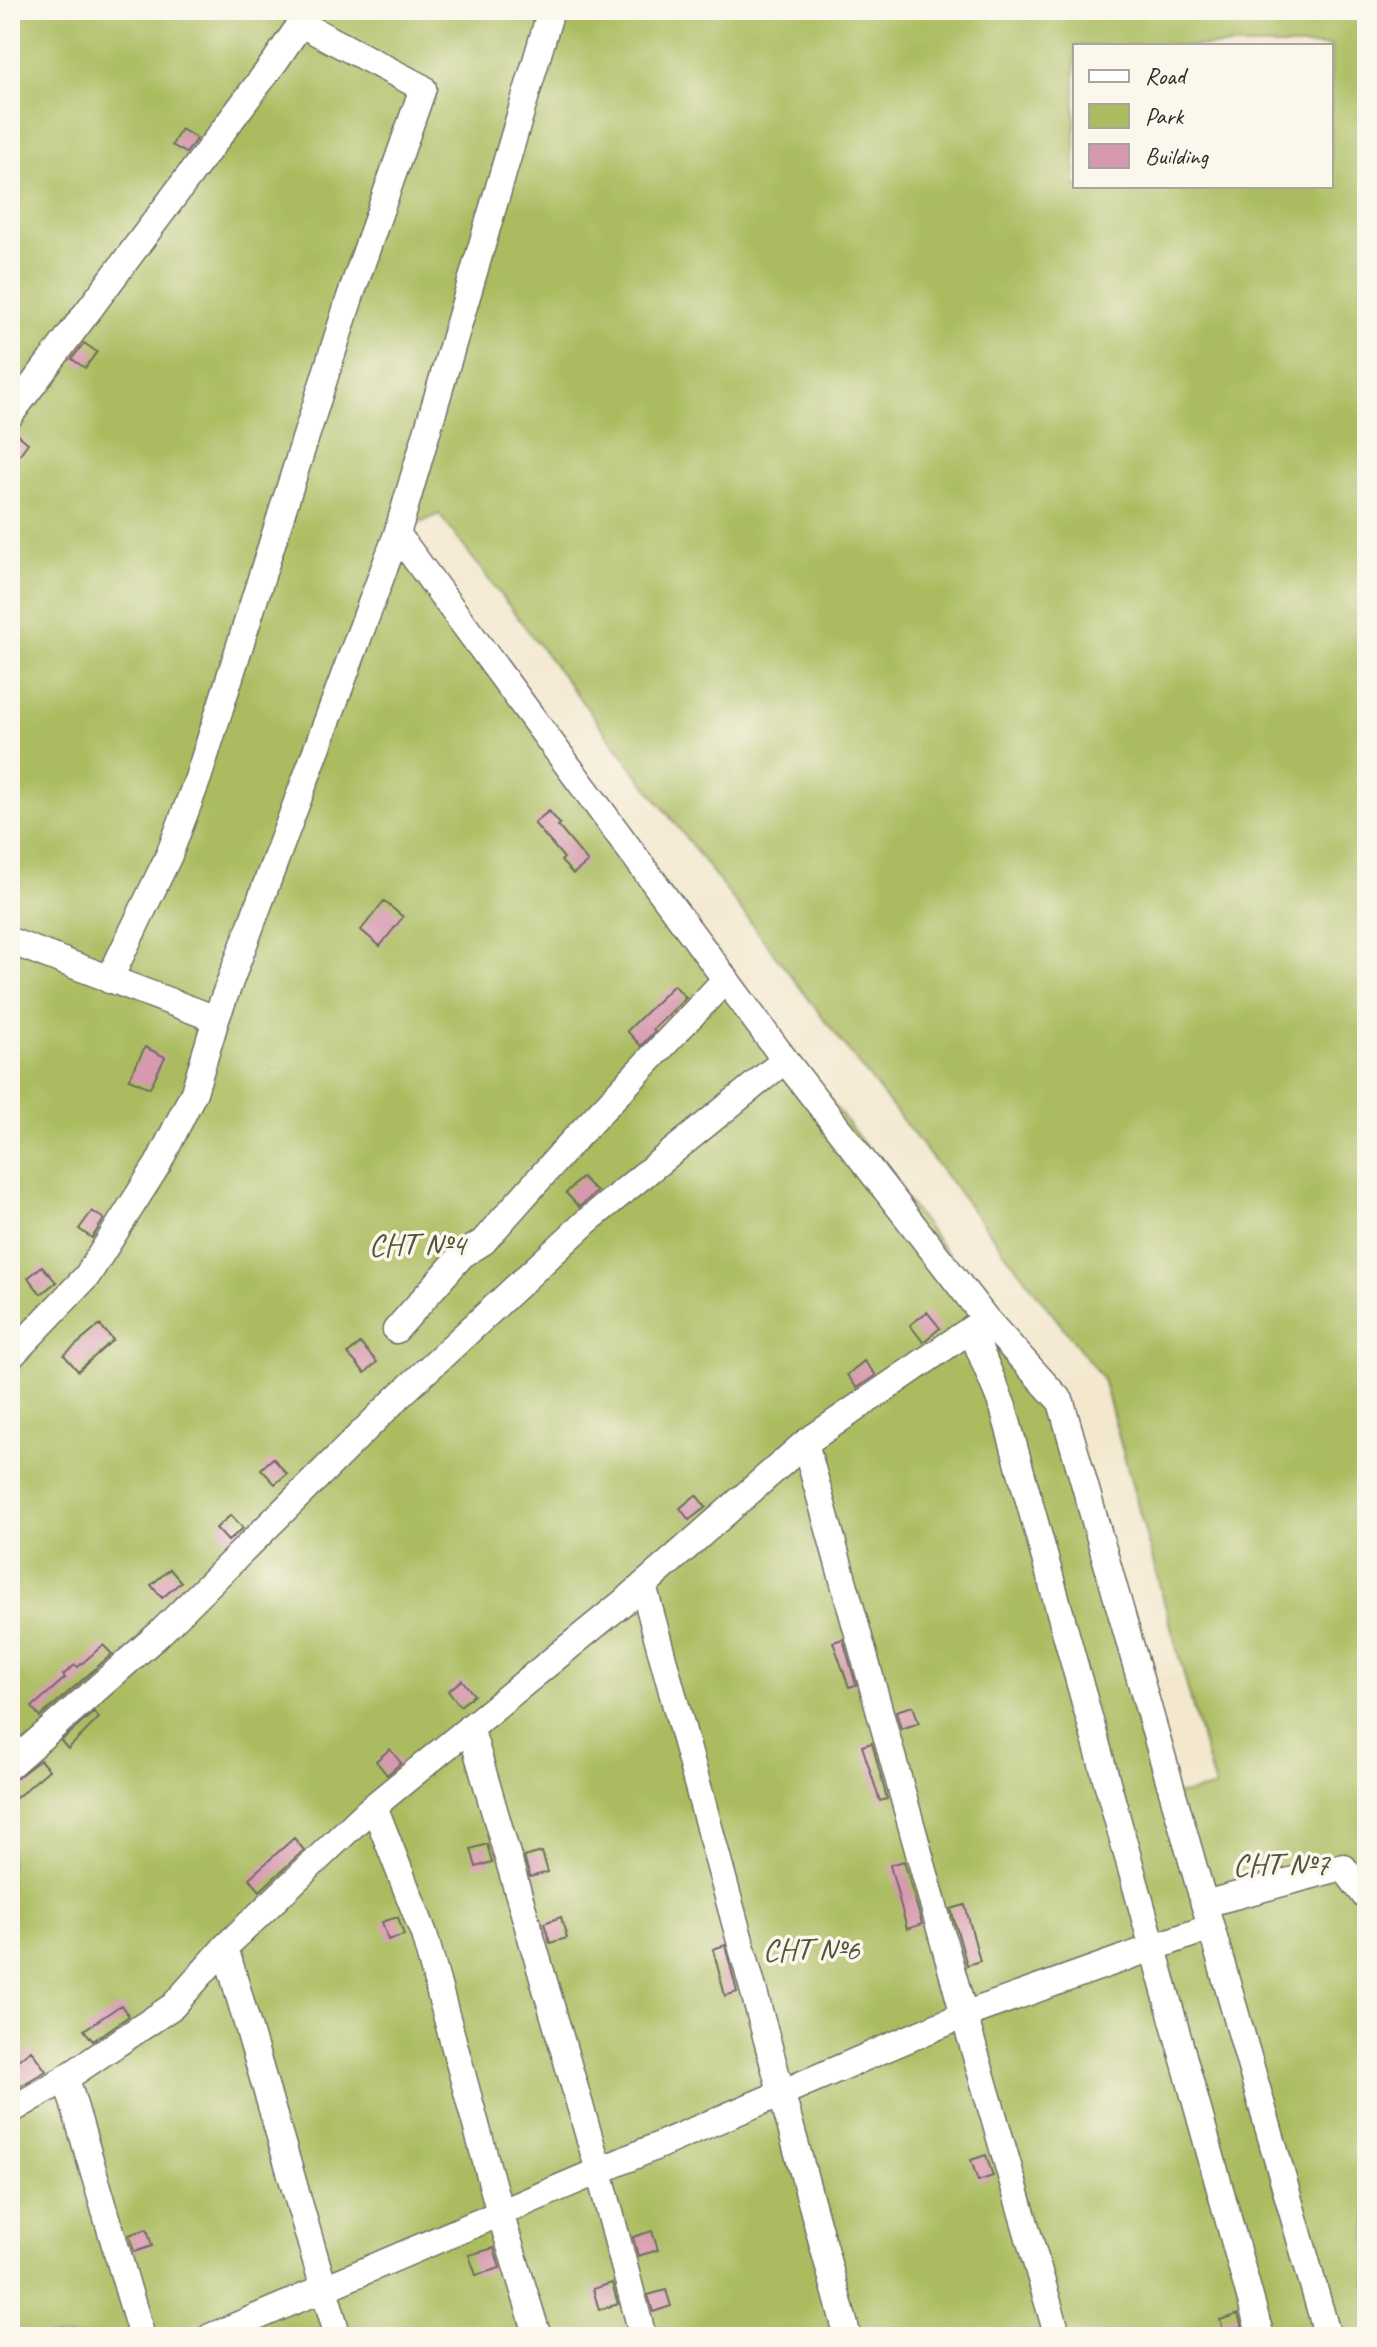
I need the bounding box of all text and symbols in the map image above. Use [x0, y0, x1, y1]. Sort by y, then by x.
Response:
legend [1073, 44, 1333, 188]
text: Road [1145, 61, 1189, 91]
text: Park [1145, 101, 1185, 131]
text: Building [1145, 141, 1210, 171]
park label: СНТ №4 [369, 1224, 469, 1265]
park label: СНТ №7 [1233, 1844, 1331, 1885]
park label: СНТ №6 [763, 1929, 861, 1970]

